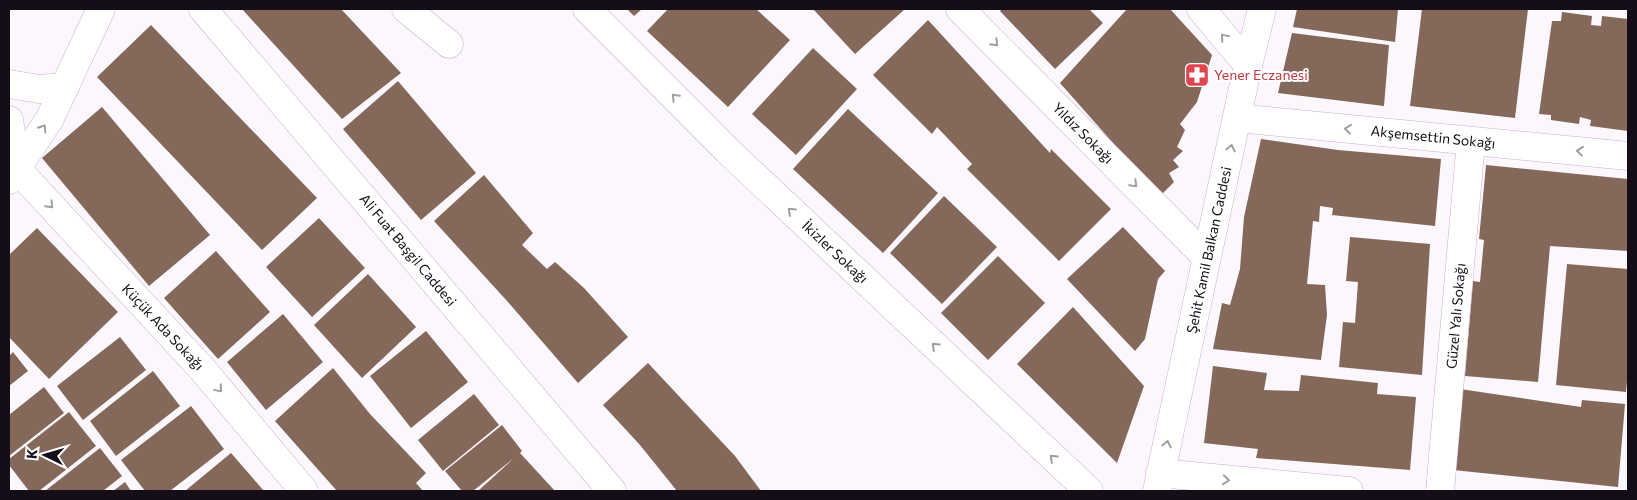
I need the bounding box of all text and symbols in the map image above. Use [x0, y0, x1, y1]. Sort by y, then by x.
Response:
one-way arrow [1222, 34, 1230, 43]
one-way arrow [989, 38, 998, 47]
pharmacy icon: Yener Eczanesi [1184, 62, 1210, 88]
place label: Yener Eczanesi [1214, 66, 1308, 83]
one-way arrow [672, 94, 681, 103]
street label: Yıldız Sokağı [1049, 99, 1117, 167]
street label: Akşemsettin Sokağı [1370, 121, 1496, 152]
one-way arrow [1344, 124, 1352, 135]
one-way arrow [37, 125, 47, 134]
one-way arrow [1225, 143, 1236, 152]
one-way arrow [1575, 146, 1583, 157]
street label: Şehit Kamil Balkan Caddesi [1182, 165, 1235, 335]
one-way arrow [1128, 178, 1137, 187]
street label: Ali Fuat Başgil Caddesi [356, 190, 460, 309]
one-way arrow [44, 199, 53, 208]
one-way arrow [788, 208, 797, 217]
street label: İkizler Sokağı [799, 217, 872, 286]
street label: Güzel Yalı Sokağı [1442, 262, 1469, 370]
street label: Küçük Ada Sokağı [119, 280, 208, 373]
one-way arrow [932, 343, 941, 352]
one-way arrow [213, 383, 221, 392]
north arrow [20, 430, 70, 480]
one-way arrow [1161, 439, 1172, 448]
text: K [23, 448, 40, 459]
one-way arrow [1050, 455, 1059, 464]
one-way arrow [1223, 474, 1231, 485]

